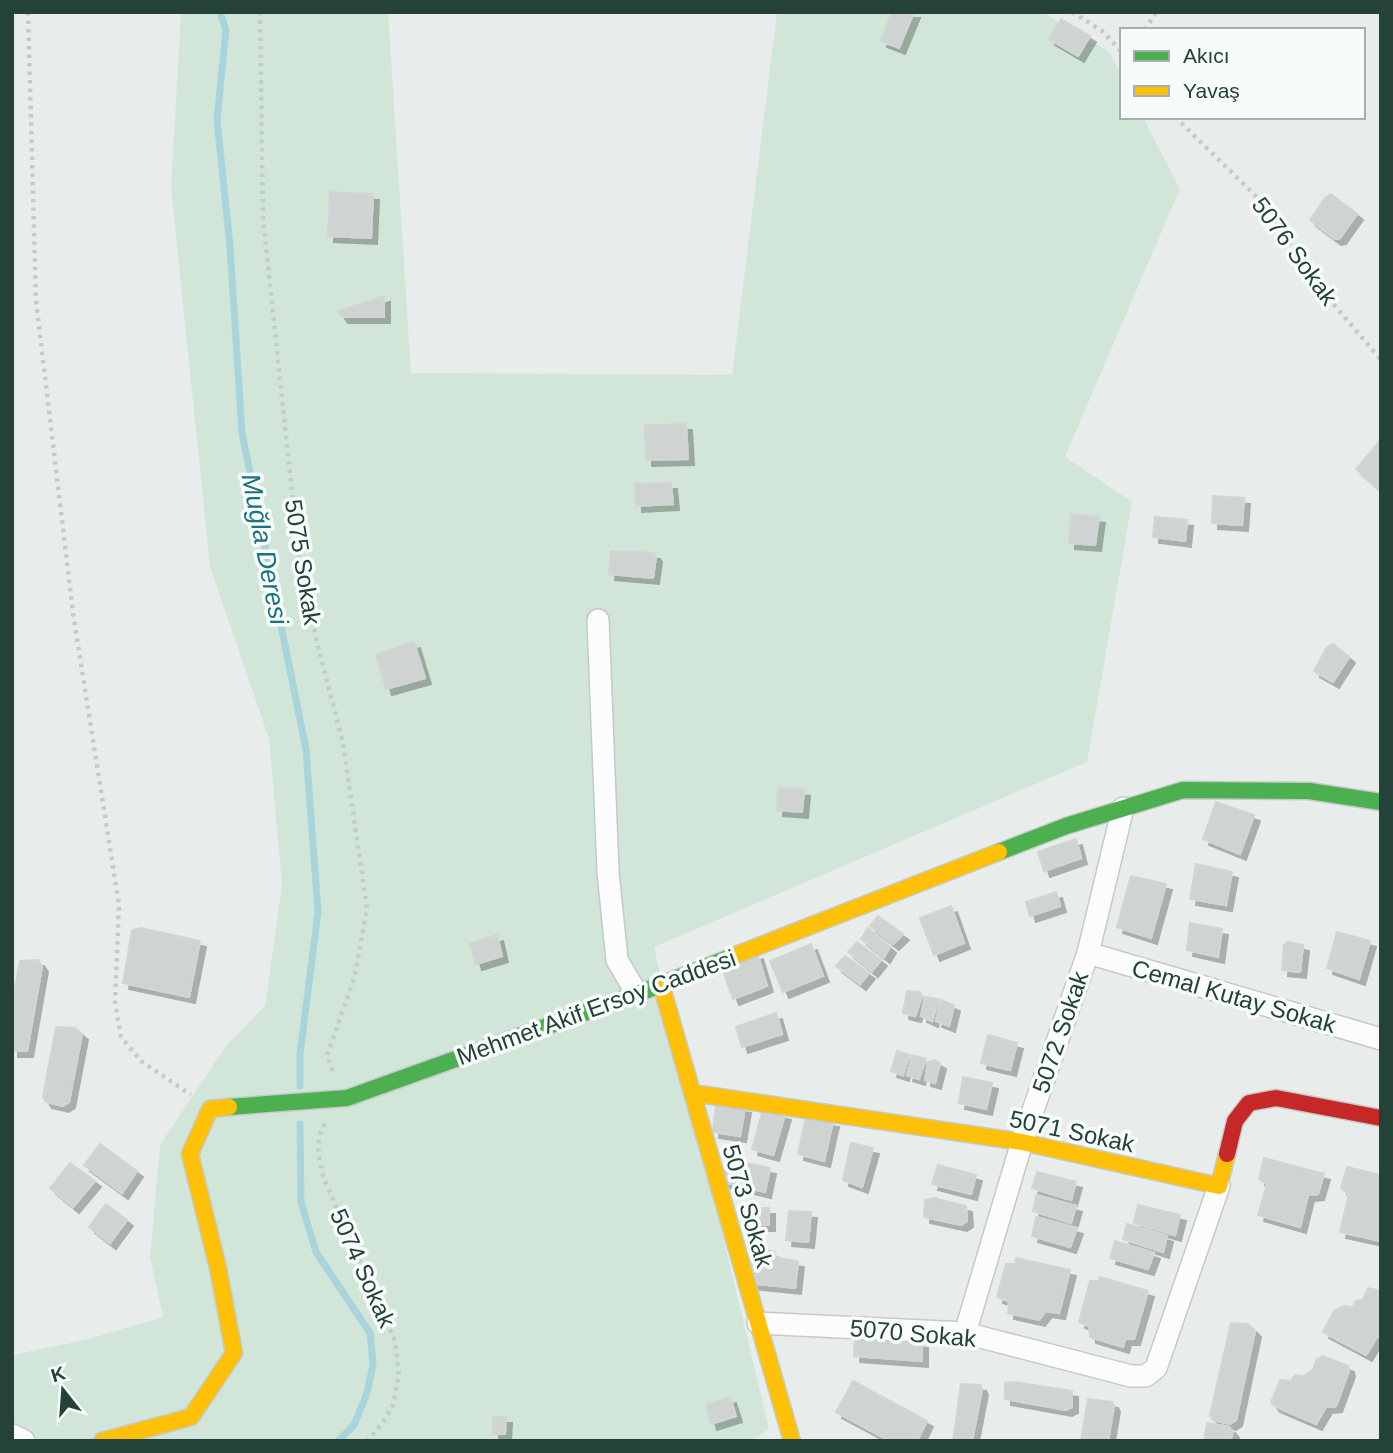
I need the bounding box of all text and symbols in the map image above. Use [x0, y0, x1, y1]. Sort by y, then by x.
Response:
legend [1120, 28, 1365, 119]
text: Akıcı [1183, 44, 1230, 67]
text: Yavaş [1183, 79, 1240, 102]
street label: 5076 Sokak [1247, 192, 1344, 311]
water label: Muğla Deresi [236, 471, 295, 628]
street label: 5075 Sokak [280, 497, 326, 628]
street label: Mehmet Akif Ersoy Caddesi [453, 944, 739, 1070]
street label: Cemal Kutay Sokak [1129, 954, 1340, 1038]
street label: 5072 Sokak [1027, 967, 1094, 1096]
street label: 5071 Sokak [1007, 1105, 1138, 1158]
street label: 5073 Sokak [718, 1141, 779, 1272]
street label: 5074 Sokak [325, 1205, 402, 1332]
street label: 5070 Sokak [849, 1314, 978, 1352]
north arrow [28, 1355, 98, 1425]
text: K [49, 1362, 68, 1386]

